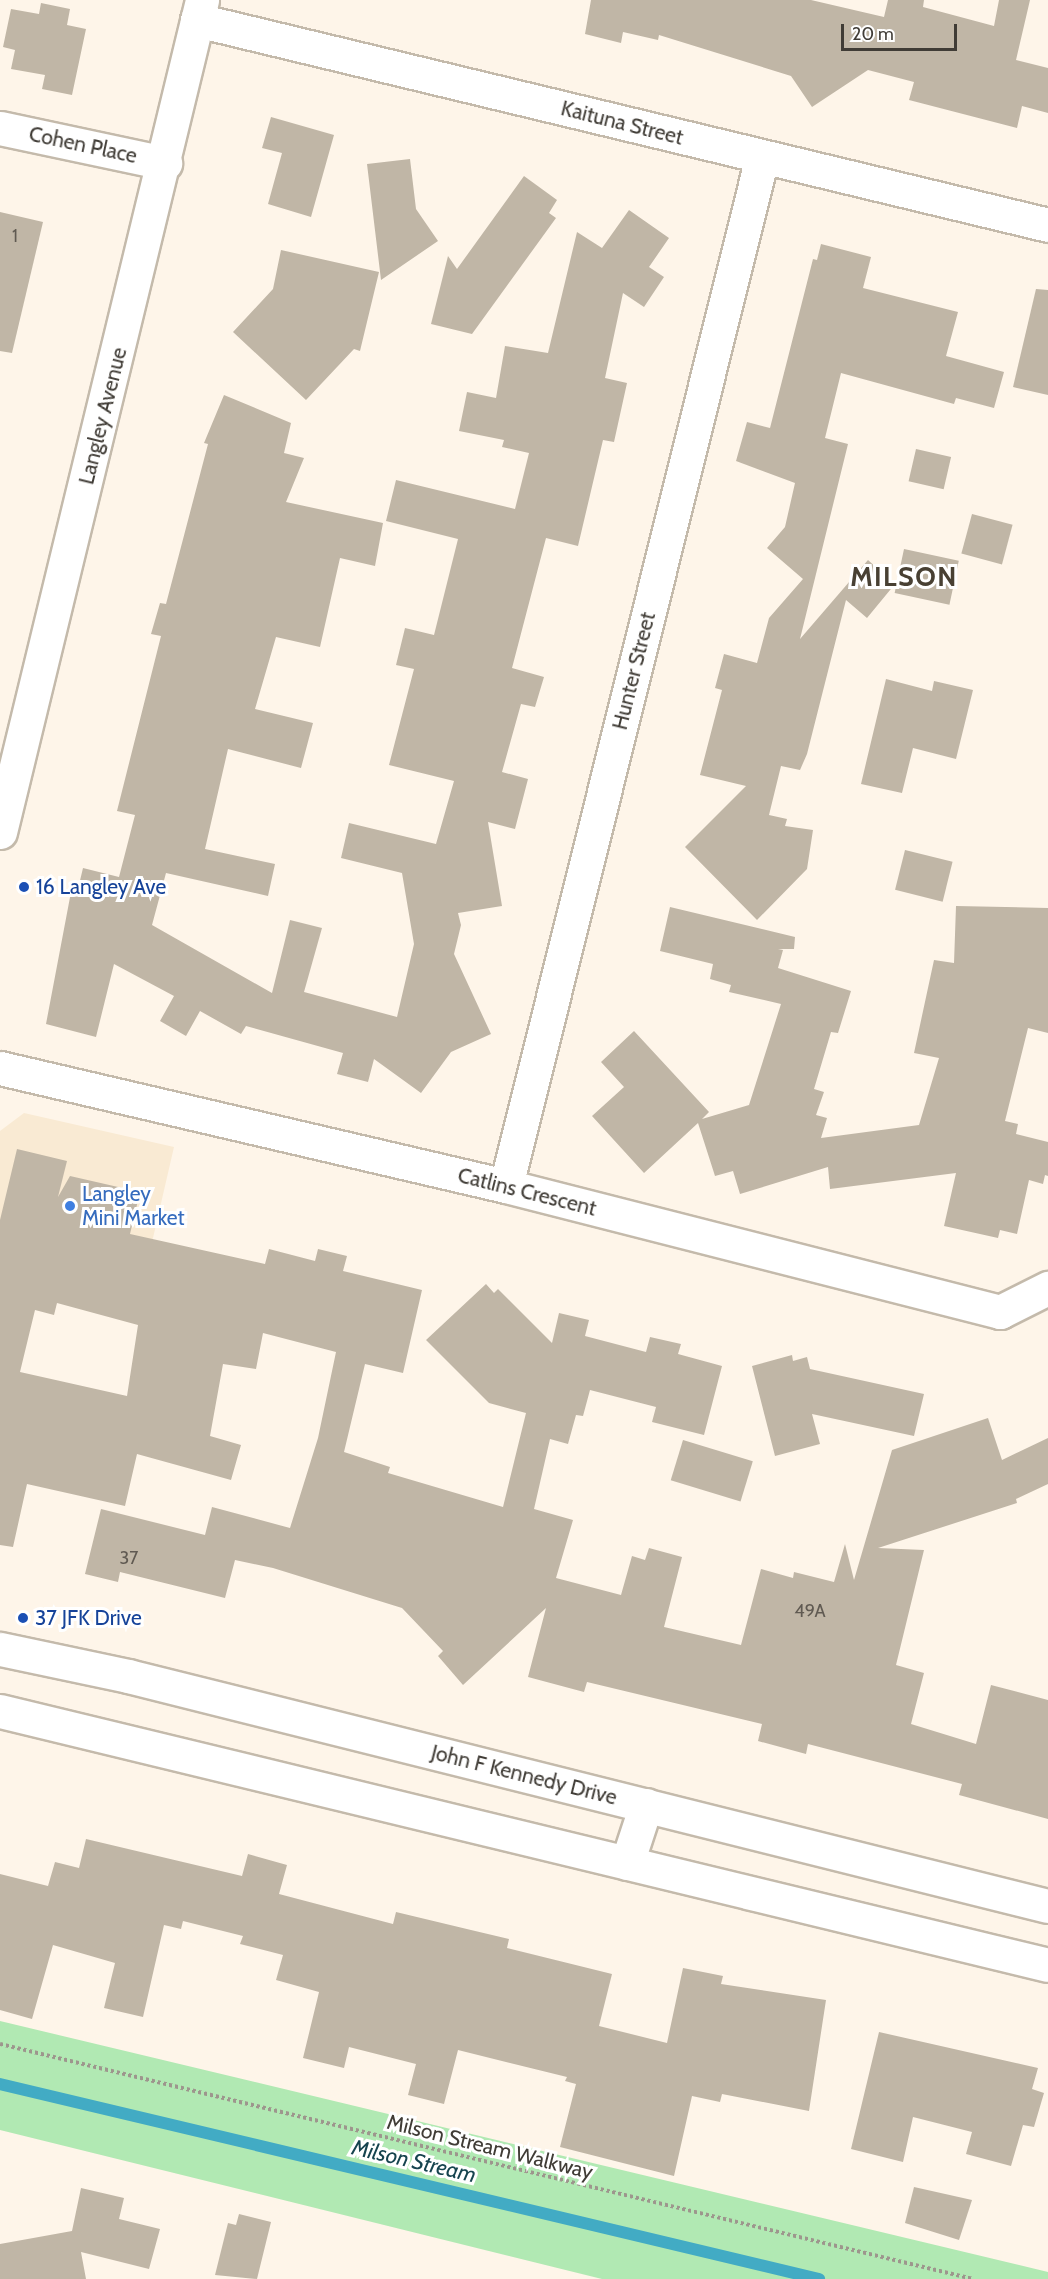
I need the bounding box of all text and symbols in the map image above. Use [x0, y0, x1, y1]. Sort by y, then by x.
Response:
scale bar [844, 12, 960, 50]
text: 20 m [852, 23, 894, 45]
street label: Kaituna Street [558, 96, 686, 150]
street label: Cohen Place [27, 121, 139, 169]
house number: 1 [12, 225, 18, 247]
street label: Langley Avenue [74, 345, 132, 487]
district label: MILSON [850, 561, 958, 593]
street label: Hunter Street [607, 610, 661, 732]
place label: 16 Langley Ave [36, 874, 166, 900]
marker: 16 Langley Ave [17, 880, 31, 894]
street label: Catlins Crescent [455, 1163, 599, 1221]
place label: Langley Mini Market [82, 1181, 185, 1231]
marker: Langley Mini Market [63, 1199, 77, 1213]
house number: 37 [120, 1547, 138, 1569]
house number: 49A [794, 1600, 826, 1622]
place label: 37 JFK Drive [35, 1605, 142, 1631]
marker: 37 JFK Drive [16, 1611, 30, 1625]
street label: John F Kennedy Drive [429, 1740, 619, 1810]
street label: Milson Stream Walkway [384, 2109, 596, 2185]
water label: Milson Stream [349, 2134, 479, 2188]

